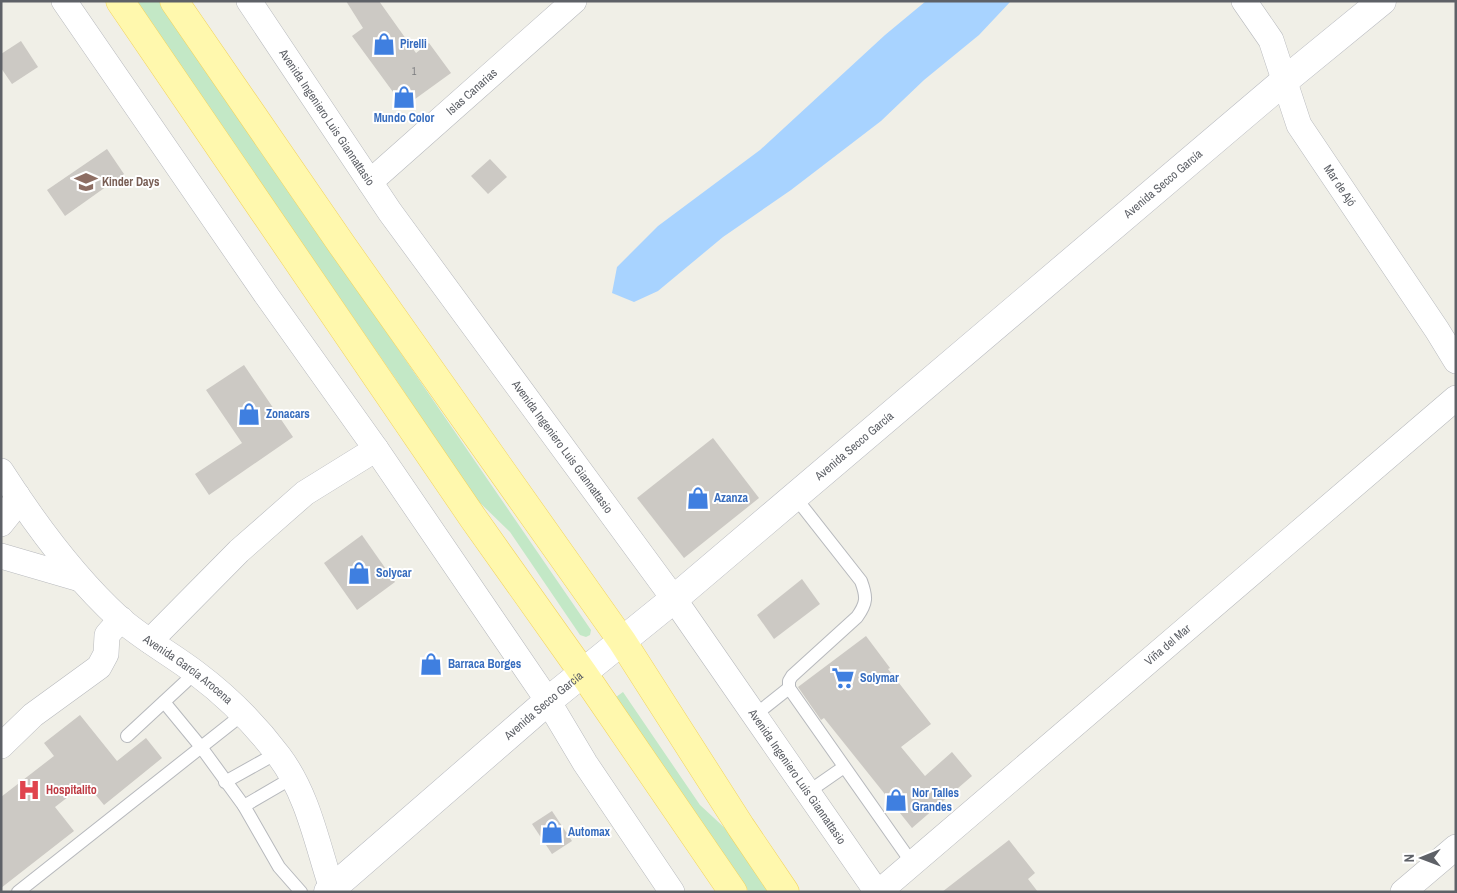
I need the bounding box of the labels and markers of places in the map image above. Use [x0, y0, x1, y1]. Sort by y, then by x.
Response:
shop icon: Pirelli [371, 31, 397, 57]
place label: Pirelli [400, 36, 427, 52]
shop icon: Mundo Color [391, 84, 417, 110]
place label: Mundo Color [374, 110, 435, 126]
school or university icon: Kinder Days [73, 169, 99, 195]
place label: Kinder Days [102, 174, 160, 190]
shop icon: Zonacars [236, 401, 262, 427]
place label: Zonacars [266, 406, 310, 422]
shop icon: Azanza [685, 485, 711, 511]
place label: Azanza [714, 490, 748, 506]
shop icon: Solycar [346, 560, 372, 586]
place label: Solycar [376, 565, 412, 581]
shop icon: Barraca Borges [418, 651, 444, 677]
place label: Barraca Borges [448, 656, 522, 672]
supermarket icon: Solymar [830, 665, 856, 691]
place label: Solymar [860, 670, 899, 686]
hospital icon: Hospitalito [16, 777, 42, 803]
place label: Hospitalito [46, 782, 97, 798]
place label: Nor Talles Grandes [912, 785, 959, 815]
shop icon: Nor Talles Grandes [883, 787, 909, 813]
shop icon: Automax [539, 819, 565, 845]
place label: Automax [568, 824, 611, 840]

